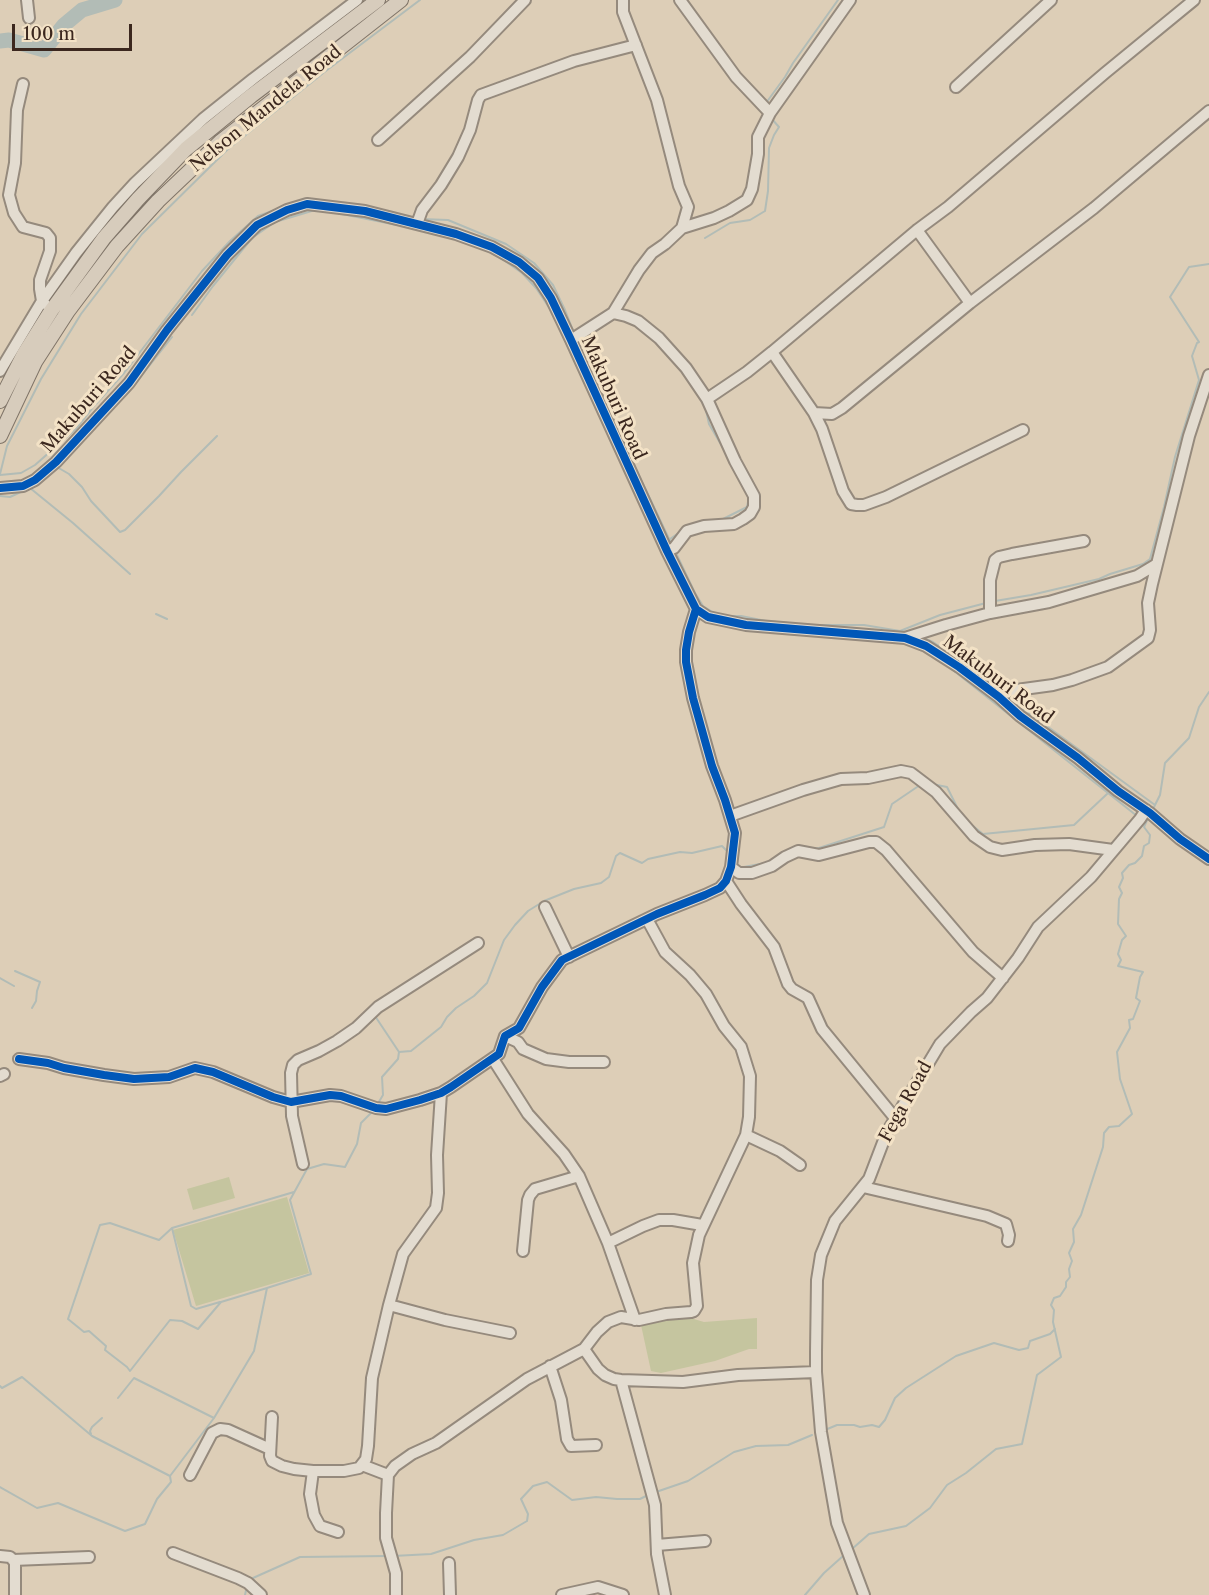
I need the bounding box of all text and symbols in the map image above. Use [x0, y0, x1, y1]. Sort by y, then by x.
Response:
scale bar [15, 12, 135, 50]
text: 100 m [23, 23, 75, 45]
street label: Nelson Mandela Road [186, 41, 346, 177]
street label: Makuburi Road [576, 333, 650, 463]
street label: Makuburi Road [37, 343, 141, 457]
street label: Makuburi Road [938, 631, 1058, 729]
street label: Fega Road [875, 1058, 937, 1146]

